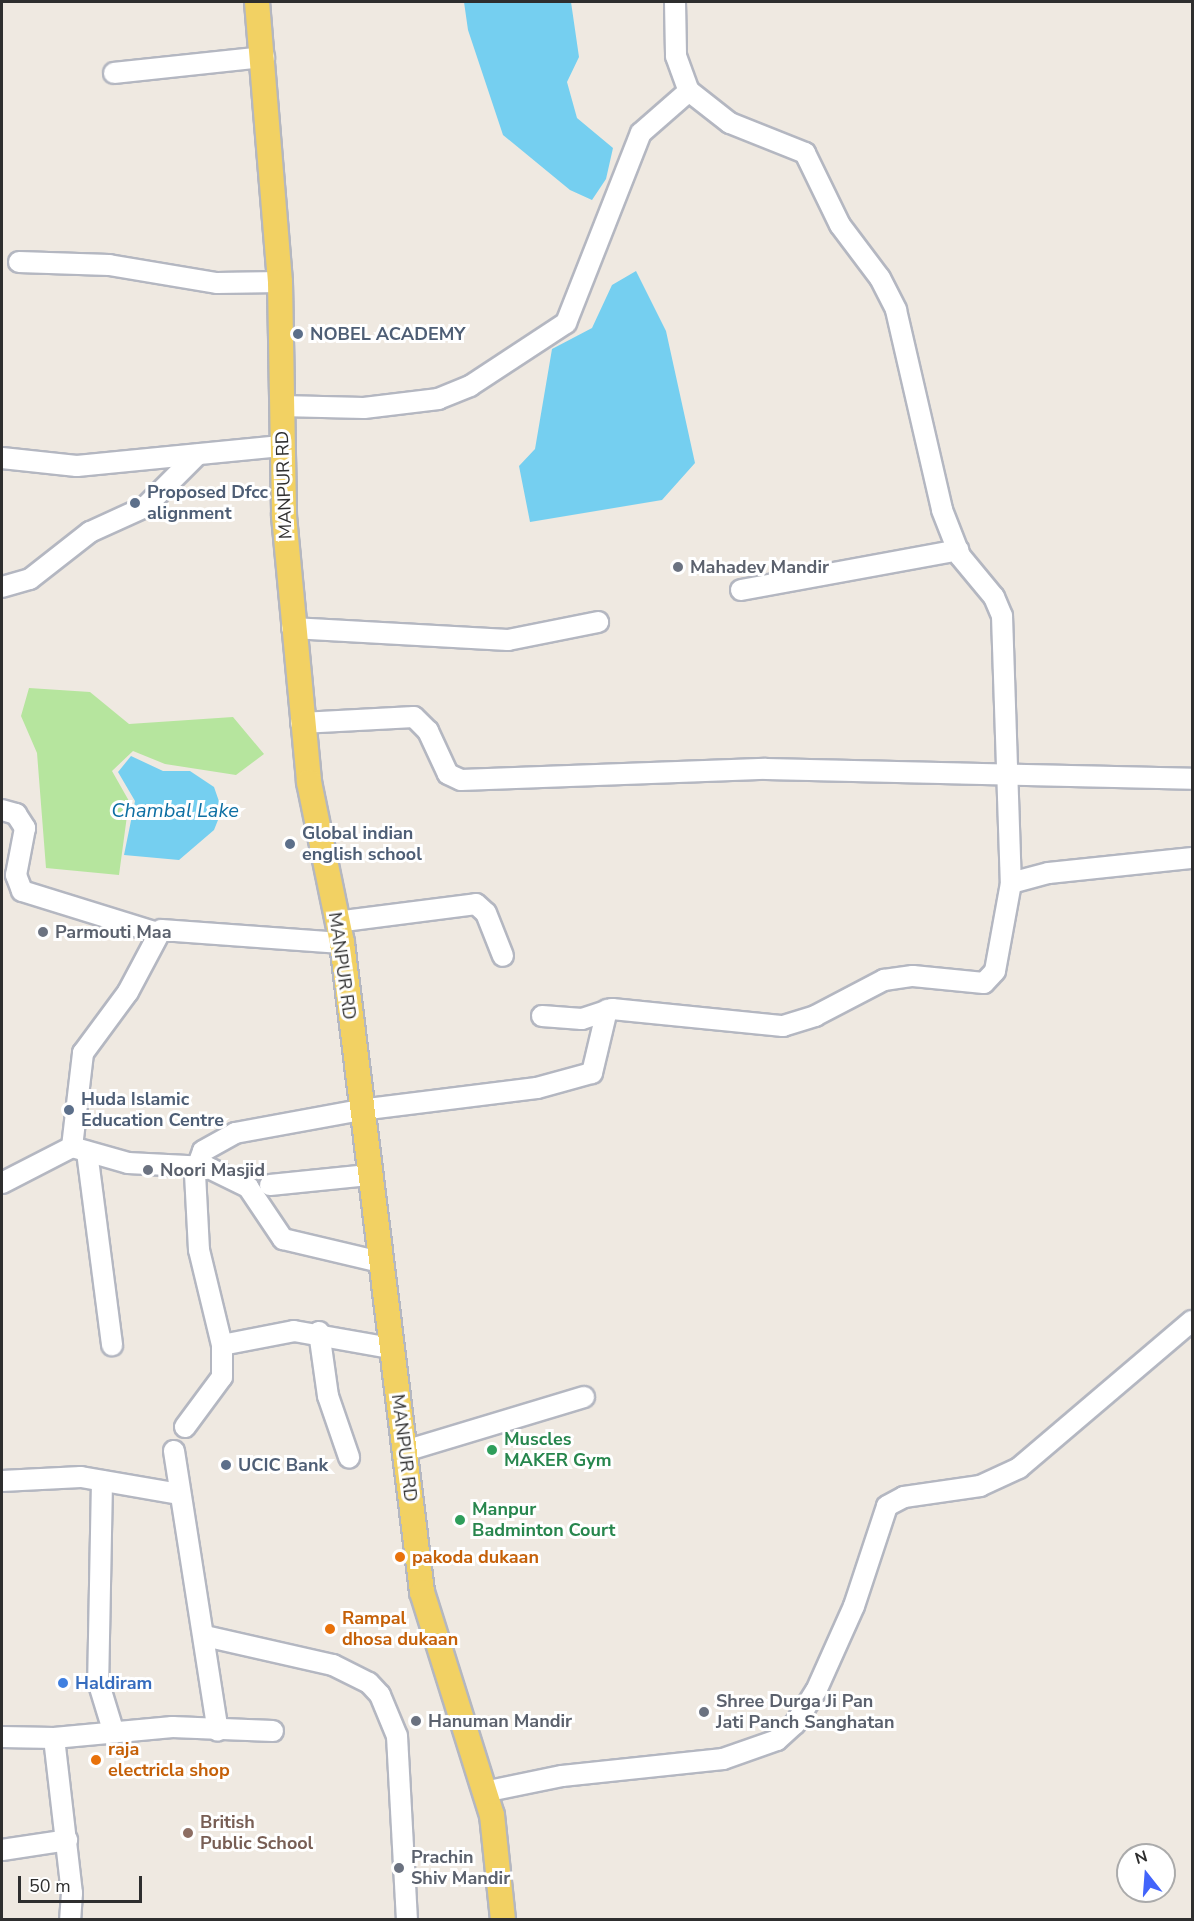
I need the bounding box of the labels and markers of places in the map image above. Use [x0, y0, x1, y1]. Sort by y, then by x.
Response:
place label: NOBEL ACADEMY [310, 323, 465, 345]
marker: NOBEL ACADEMY [291, 327, 305, 341]
place label: Proposed Dfcc alignment [147, 482, 268, 524]
marker: Proposed Dfcc alignment [128, 496, 142, 510]
place label: Mahadev Mandir [690, 556, 829, 578]
marker: Mahadev Mandir [671, 560, 685, 574]
place label: Global indian english school [302, 823, 422, 866]
marker: Global indian english school [283, 837, 297, 851]
place label: Parmouti Maa [55, 921, 171, 943]
marker: Parmouti Maa [36, 925, 50, 939]
place label: Huda Islamic Education Centre [81, 1089, 224, 1132]
marker: Huda Islamic Education Centre [62, 1103, 76, 1117]
place label: Noori Masjid [160, 1159, 265, 1181]
marker: Noori Masjid [141, 1163, 155, 1177]
place label: Muscles MAKER Gym [504, 1429, 611, 1472]
marker: Muscles MAKER Gym [485, 1443, 499, 1457]
place label: UCIC Bank [238, 1454, 328, 1476]
marker: UCIC Bank [219, 1458, 233, 1472]
place label: Manpur Badminton Court [472, 1499, 615, 1541]
marker: Manpur Badminton Court [453, 1513, 467, 1527]
place label: pakoda dukaan [412, 1546, 539, 1568]
marker: pakoda dukaan [393, 1550, 407, 1564]
place label: Rampal dhosa dukaan [342, 1608, 458, 1650]
marker: Rampal dhosa dukaan [323, 1622, 337, 1636]
place label: Haldiram [75, 1672, 152, 1694]
marker: Haldiram [56, 1676, 70, 1690]
place label: Shree Durga Ji Pan Jati Panch Sanghatan [716, 1691, 894, 1734]
marker: Shree Durga Ji Pan Jati Panch Sanghatan [697, 1705, 711, 1719]
place label: Hanuman Mandir [428, 1710, 572, 1732]
marker: Hanuman Mandir [409, 1714, 423, 1728]
place label: raja electricla shop [108, 1739, 230, 1782]
marker: raja electricla shop [89, 1753, 103, 1767]
place label: British Public School [200, 1812, 313, 1854]
marker: British Public School [181, 1826, 195, 1840]
place label: Prachin Shiv Mandir [411, 1847, 510, 1890]
marker: Prachin Shiv Mandir [392, 1861, 406, 1875]

